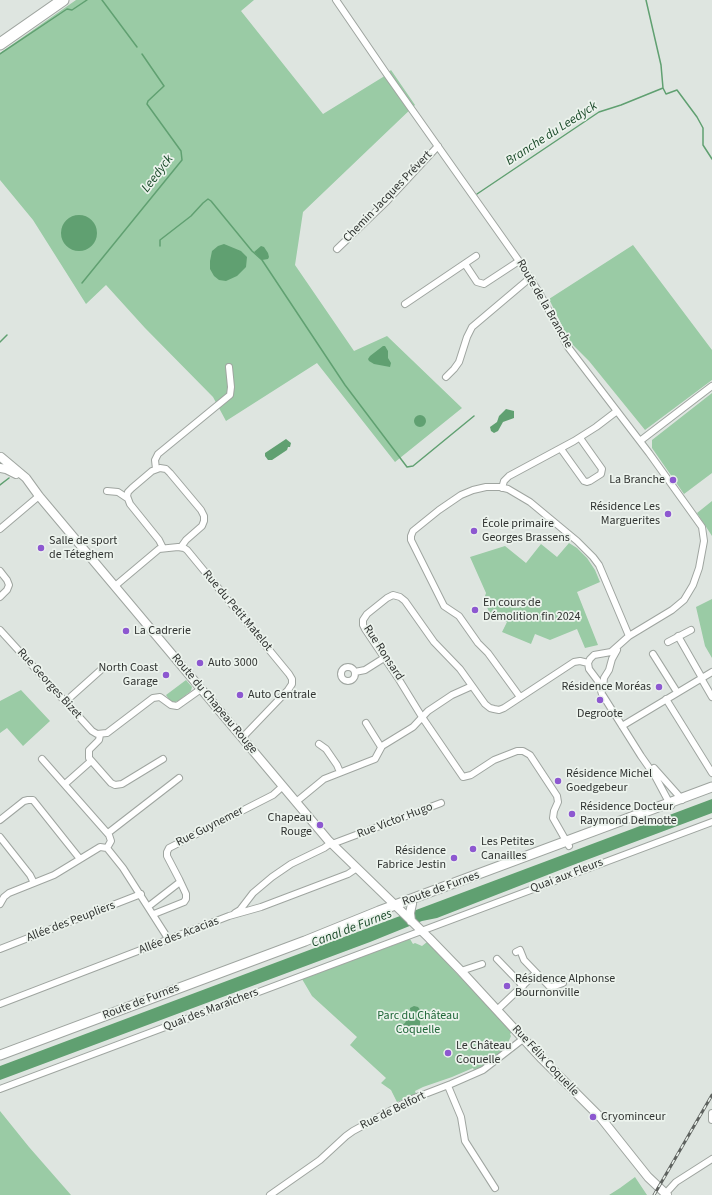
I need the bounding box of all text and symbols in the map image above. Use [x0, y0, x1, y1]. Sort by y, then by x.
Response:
water label: Branche du Leedyck [503, 99, 601, 169]
street label: Chemin Jacques Prévert [341, 148, 435, 246]
water label: Leedyck [139, 152, 177, 196]
street label: Route de la Branche [513, 257, 575, 351]
place label: La Branche [609, 473, 665, 487]
marker: La Branche [668, 475, 678, 485]
place label: Résidence Les Marguerites [590, 500, 660, 528]
marker: Résidence Les Marguerites [663, 509, 673, 519]
place label: École primaire Georges Brassens [482, 517, 570, 545]
marker: École primaire Georges Brassens [469, 526, 479, 536]
place label: Salle de sport de Téteghem [49, 534, 117, 562]
marker: Salle de sport de Téteghem [36, 543, 46, 553]
street label: Rue du Petit Matelot [199, 568, 275, 654]
place label: En cours de Démolition fin 2024 [483, 596, 581, 624]
marker: En cours de Démolition fin 2024 [470, 605, 480, 615]
street label: Rue Ronsard [360, 623, 406, 683]
place label: La Cadrerie [134, 624, 191, 638]
marker: La Cadrerie [121, 626, 131, 636]
street label: Rue Georges Bizet [14, 646, 84, 722]
street label: Route du Chapeau Rouge [168, 651, 260, 757]
place label: Auto 3000 [208, 656, 258, 670]
marker: Auto 3000 [195, 658, 205, 668]
place label: North Coast Garage [99, 661, 158, 689]
marker: North Coast Garage [161, 670, 171, 680]
place label: Résidence Moréas [561, 680, 651, 694]
marker: Résidence Moréas [654, 682, 664, 692]
place label: Auto Centrale [248, 688, 316, 702]
marker: Auto Centrale [235, 690, 245, 700]
marker: Degroote [595, 695, 605, 705]
place label: Degroote [577, 707, 623, 721]
place label: Résidence Michel Goedgebeur [566, 767, 652, 795]
marker: Résidence Michel Goedgebeur [553, 776, 563, 786]
street label: Rue Victor Hugo [355, 800, 435, 842]
place label: Résidence Docteur Raymond Delmotte [580, 800, 677, 828]
street label: Rue Guynemer [174, 804, 246, 850]
marker: Résidence Docteur Raymond Delmotte [567, 809, 577, 819]
place label: Chapeau Rouge [268, 811, 312, 839]
marker: Chapeau Rouge [315, 820, 325, 830]
place label: Les Petites Canailles [481, 835, 534, 863]
place label: Résidence Fabrice Jestin [377, 844, 446, 872]
marker: Les Petites Canailles [468, 844, 478, 854]
marker: Résidence Fabrice Jestin [449, 853, 459, 863]
street label: Quai aux Fleurs [529, 856, 605, 896]
street label: Route de Furnes [400, 868, 482, 910]
street label: Allée des Peupliers [25, 898, 117, 946]
water label: Canal de Furnes [310, 906, 394, 952]
street label: Allée des Acacias [137, 914, 221, 958]
place label: Résidence Alphonse Bournonville [515, 972, 615, 1000]
street label: Route de Furnes [101, 981, 181, 1023]
marker: Résidence Alphonse Bournonville [502, 981, 512, 991]
street label: Quai des Maraîchers [161, 985, 261, 1035]
park label: Parc du Château Coquelle [377, 1009, 459, 1037]
street label: Rue Félix Coquelle [508, 1023, 582, 1099]
place label: Le Château Coquelle [456, 1039, 512, 1067]
marker: Le Château Coquelle [443, 1048, 453, 1058]
street label: Rue de Belfort [358, 1089, 428, 1133]
place label: Cryominceur [601, 1110, 666, 1124]
marker: Cryominceur [588, 1112, 598, 1122]

